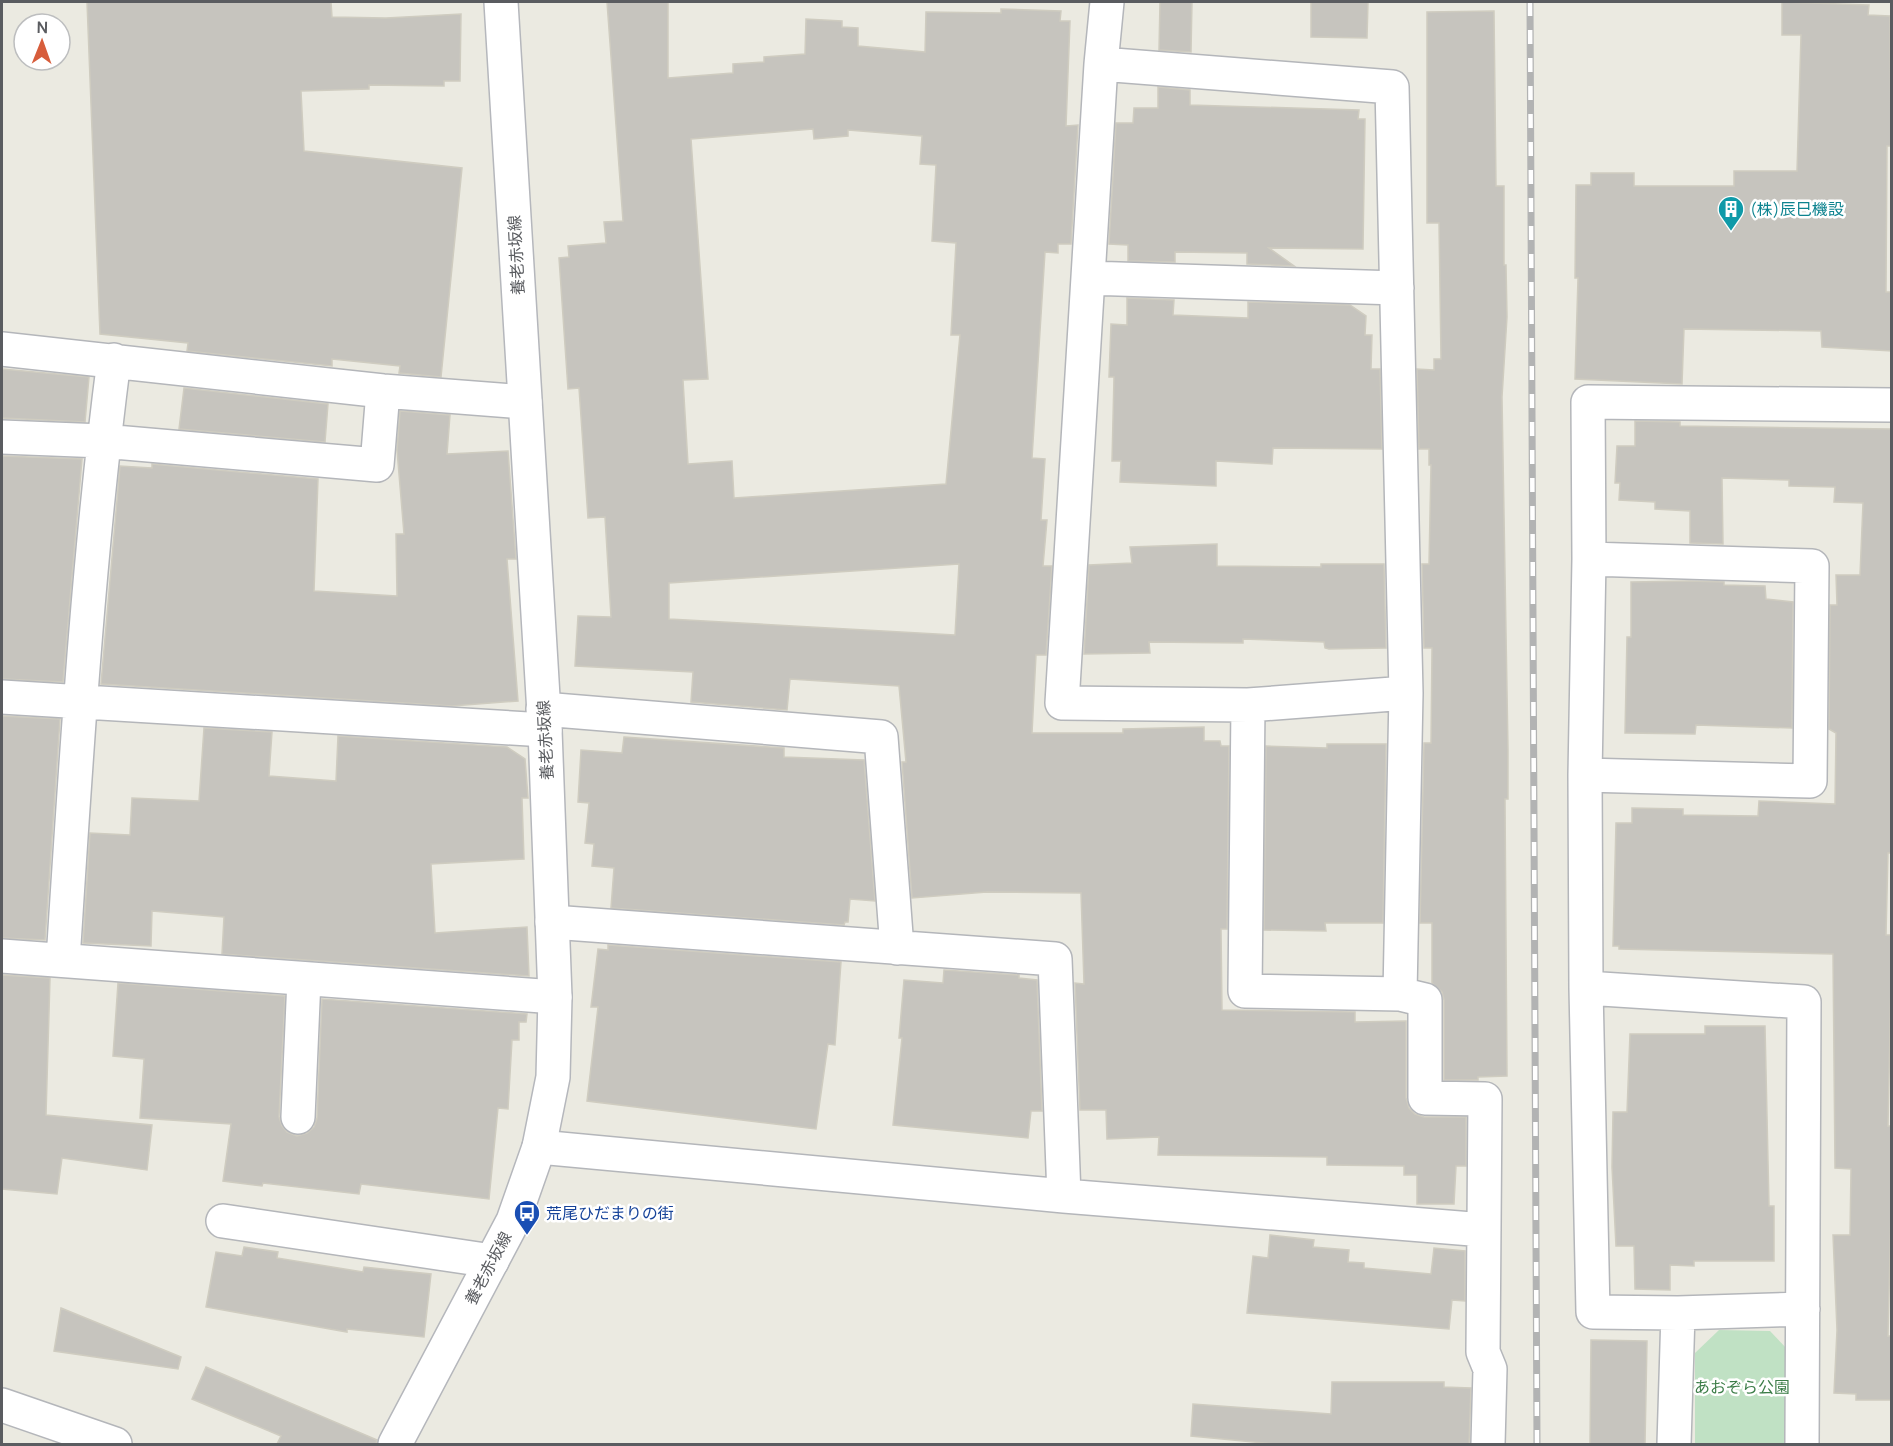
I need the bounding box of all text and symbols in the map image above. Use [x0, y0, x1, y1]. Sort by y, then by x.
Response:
north arrow [12, 12, 72, 72]
text: N [36, 16, 48, 38]
building icon: (株)辰巳機設 [1716, 194, 1746, 232]
place label: (株)辰巳機設 [1750, 198, 1844, 220]
street label: 養老赤坂線 [503, 214, 529, 296]
street label: 養老赤坂線 [532, 699, 558, 781]
bus stop icon: 荒尾ひだまりの街 [512, 1198, 542, 1236]
place label: 荒尾ひだまりの街 [546, 1202, 674, 1224]
street label: 養老赤坂線 [460, 1228, 516, 1308]
park label: あおぞら公園 [1694, 1376, 1790, 1398]

